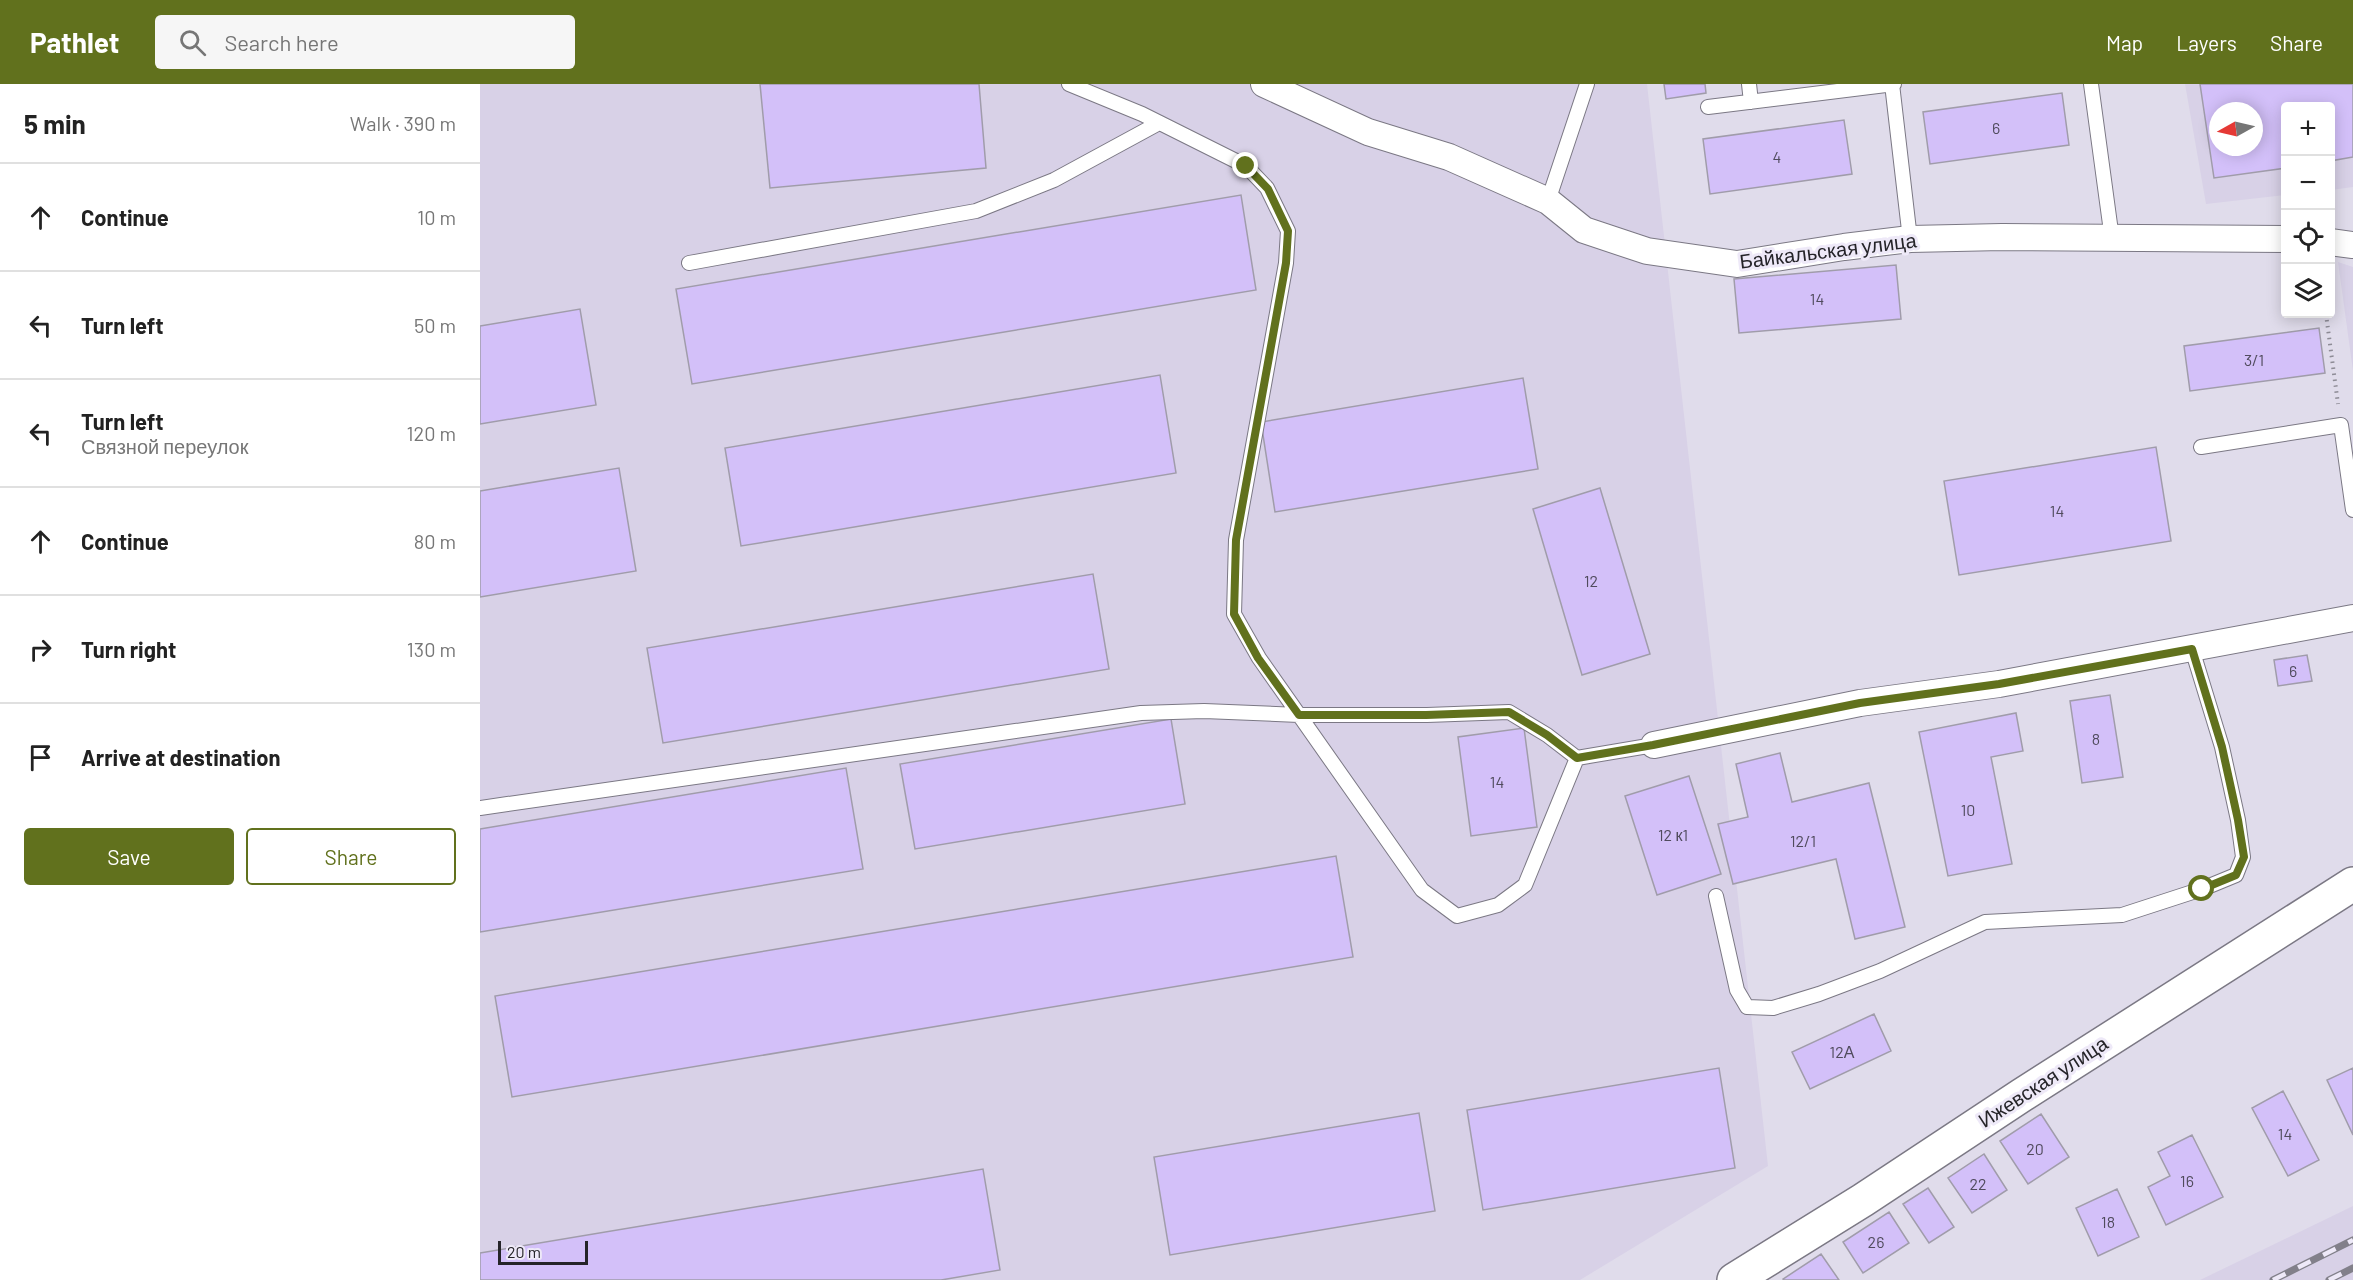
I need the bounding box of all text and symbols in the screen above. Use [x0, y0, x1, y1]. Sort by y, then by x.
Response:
search box [155, 15, 575, 69]
text: Pathlet [30, 25, 119, 59]
icon: search [176, 26, 209, 59]
text: Search here [224, 29, 339, 55]
text: Map [2106, 30, 2143, 55]
text: Layers [2176, 30, 2237, 55]
text: Share [2270, 30, 2323, 55]
north arrow [2209, 102, 2263, 156]
map controls [2281, 102, 2335, 318]
button: + [2281, 102, 2335, 156]
text: 5 min [24, 108, 86, 139]
text: Walk · 390 m [350, 111, 456, 135]
house number: 6 [1992, 118, 2000, 137]
house number: 4 [1773, 147, 1781, 166]
route end [1232, 152, 1258, 178]
button: − [2281, 156, 2335, 210]
icon: ahead [24, 201, 57, 234]
text: Continue [81, 204, 169, 230]
text: 10 m [417, 205, 456, 229]
button: locate [2281, 210, 2335, 264]
street label: Байкальская улица [1738, 227, 1919, 273]
button: layers [2281, 264, 2335, 318]
house number: 14 [1810, 289, 1824, 308]
icon: left [24, 309, 57, 342]
text: Turn left [81, 312, 164, 338]
text: 50 m [414, 313, 456, 337]
house number: 3/1 [2244, 350, 2264, 369]
text: Turn left [81, 408, 164, 434]
icon: left [24, 417, 57, 450]
text: 120 m [406, 421, 456, 445]
text: Связной переулок [81, 434, 249, 458]
house number: 14 [2050, 501, 2064, 520]
icon: ahead [24, 525, 57, 558]
text: Continue [81, 528, 169, 554]
text: 80 m [414, 529, 456, 553]
house number: 12 [1584, 571, 1598, 590]
icon: right [24, 633, 57, 666]
text: Turn right [81, 636, 176, 662]
text: 130 m [407, 637, 456, 661]
house number: 6 [2289, 661, 2297, 680]
house number: 8 [2092, 729, 2100, 748]
icon: arrive [24, 741, 57, 774]
text: Arrive at destination [81, 744, 280, 770]
house number: 14 [1490, 772, 1504, 791]
house number: 10 [1961, 800, 1975, 819]
house number: 12 к1 [1658, 825, 1688, 844]
button: Save [24, 828, 234, 885]
button: Share [246, 828, 456, 885]
house number: 12/1 [1790, 831, 1816, 850]
route start [2188, 875, 2214, 901]
street label: Ижевская улица [1973, 1030, 2112, 1132]
house number: 12А [1830, 1042, 1855, 1061]
house number: 14 [2278, 1124, 2292, 1143]
house number: 20 [2026, 1139, 2044, 1158]
house number: 16 [2180, 1171, 2194, 1190]
house number: 22 [1969, 1174, 1987, 1193]
house number: 18 [2101, 1212, 2115, 1231]
house number: 26 [1868, 1232, 1884, 1251]
scale bar [498, 1238, 588, 1266]
text: 20 m [507, 1242, 541, 1261]

